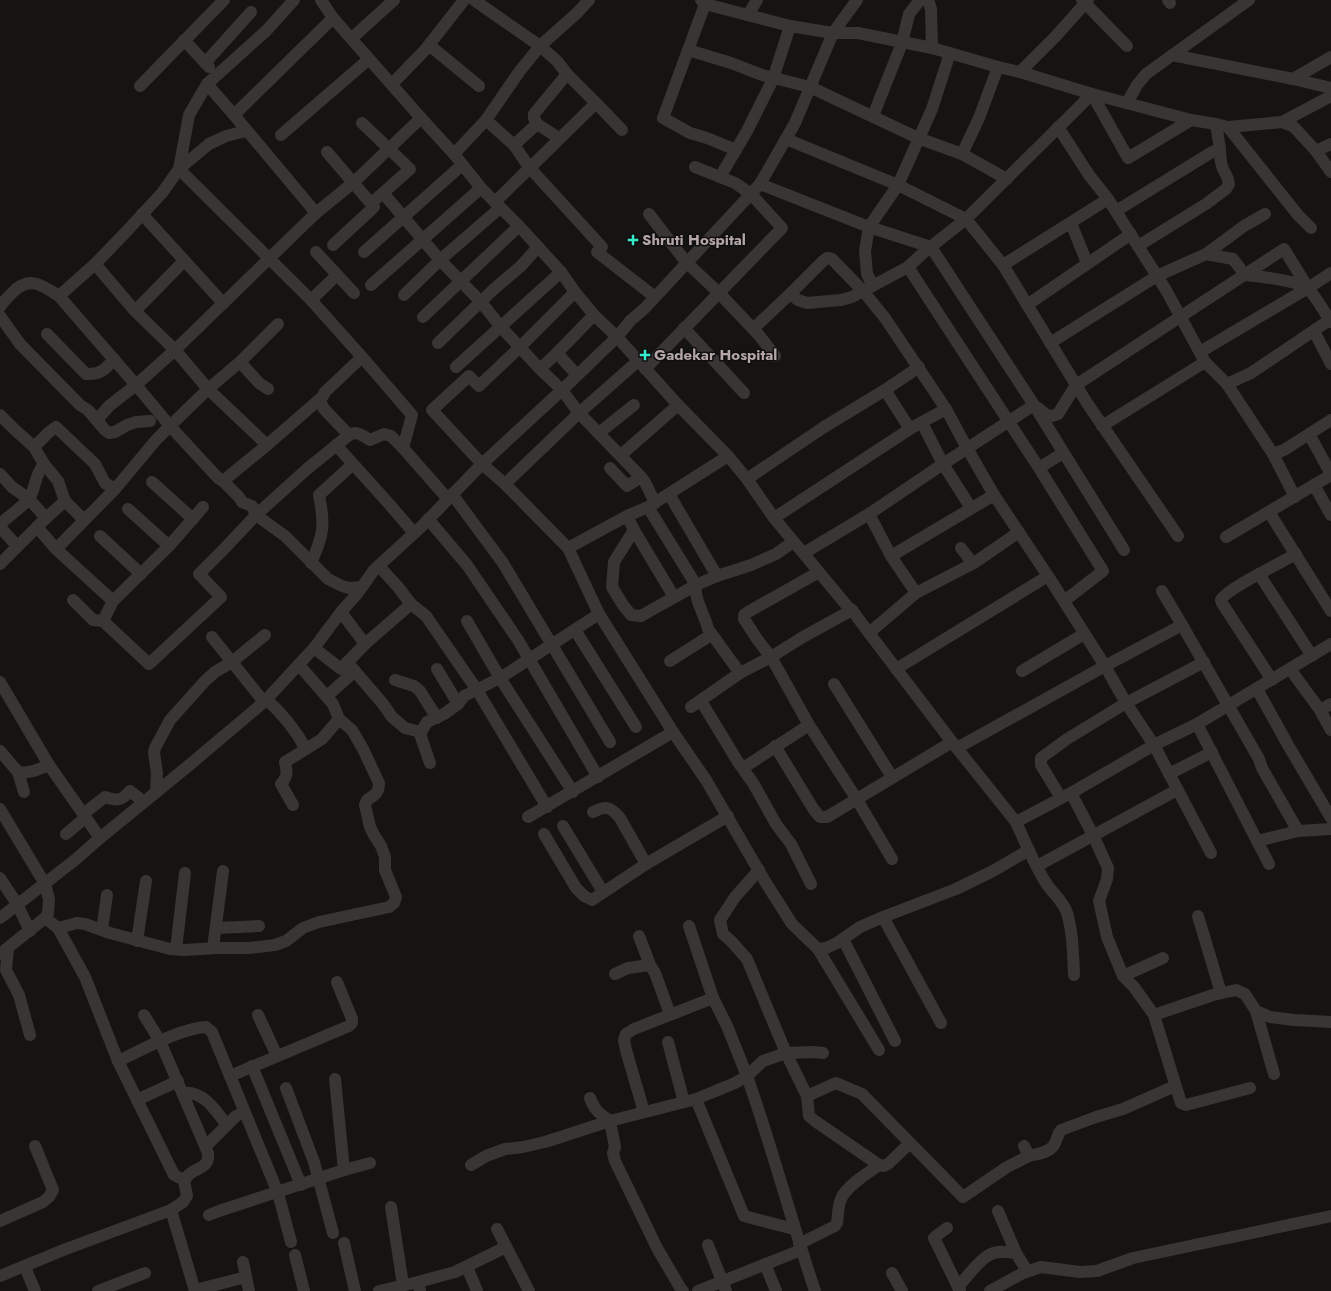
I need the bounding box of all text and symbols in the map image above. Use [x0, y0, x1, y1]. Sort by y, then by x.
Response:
place label: Shruti Hospital [642, 229, 746, 251]
marker: Shruti Hospital [627, 234, 639, 246]
place label: Gadekar Hospital [654, 344, 777, 366]
marker: Gadekar Hospital [639, 349, 651, 361]

